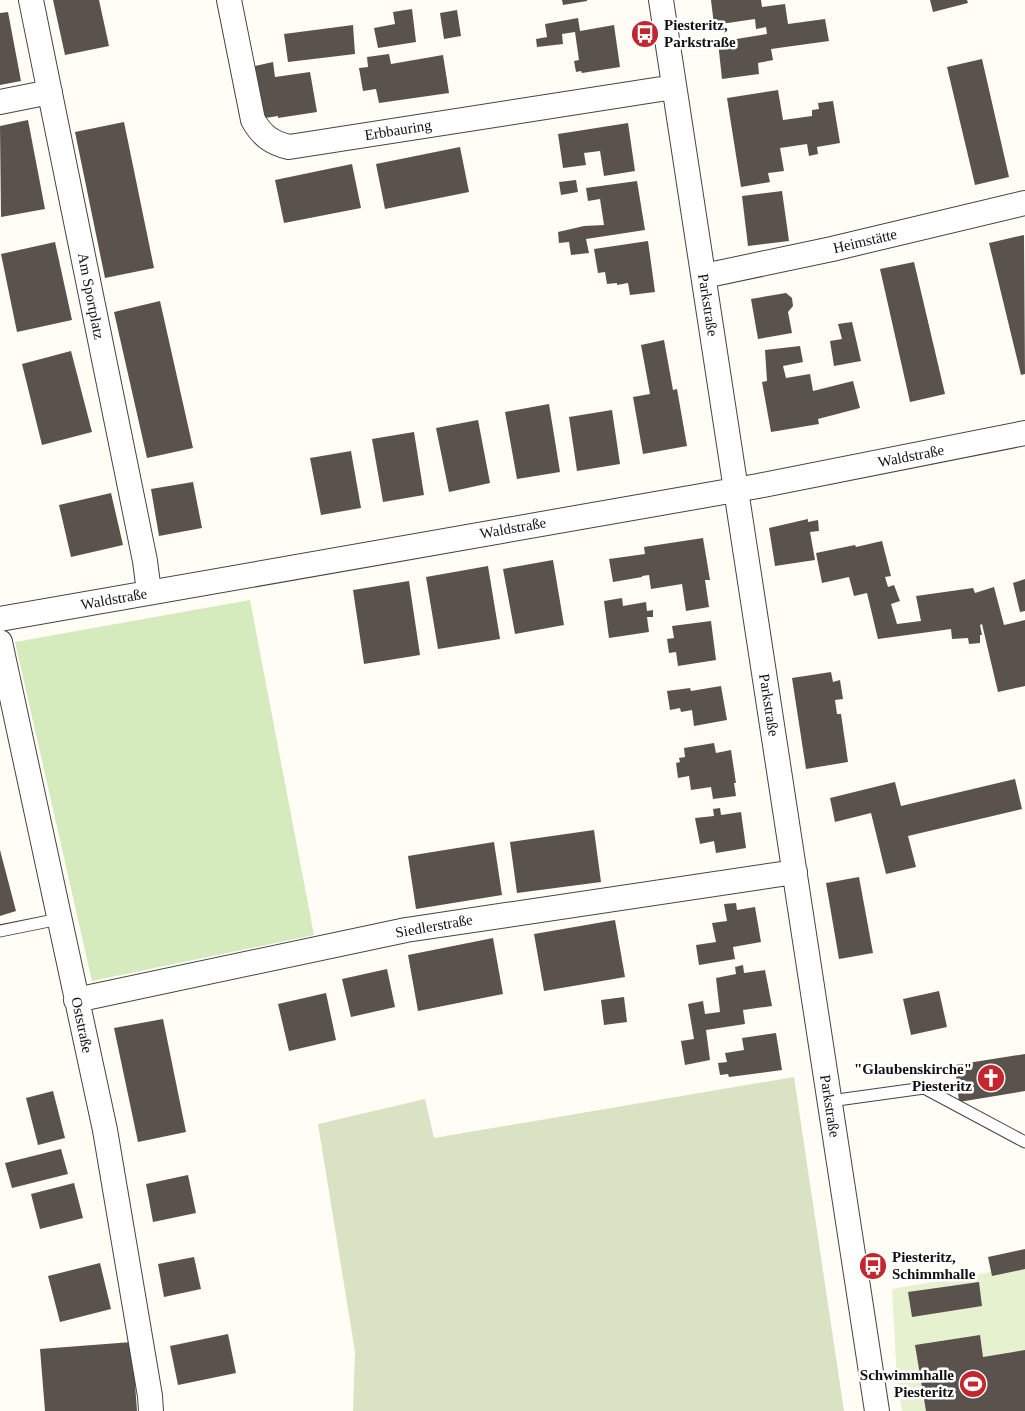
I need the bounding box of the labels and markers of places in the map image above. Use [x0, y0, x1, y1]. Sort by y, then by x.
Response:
place label: Piesteritz, Parkstraße [664, 17, 736, 50]
bus stop icon: Piesteritz, Parkstraße [630, 19, 660, 49]
place label: "Glaubenskirche" Piesteritz [854, 1061, 972, 1094]
church icon: "Glaubenskirche" Piesteritz [976, 1063, 1006, 1093]
place label: Piesteritz, Schimmhalle [892, 1249, 976, 1282]
bus stop icon: Piesteritz, Schimmhalle [858, 1251, 888, 1281]
place label: Schwimmhalle Piesteritz [860, 1367, 954, 1400]
sports icon: Schwimmhalle Piesteritz [958, 1369, 988, 1399]

